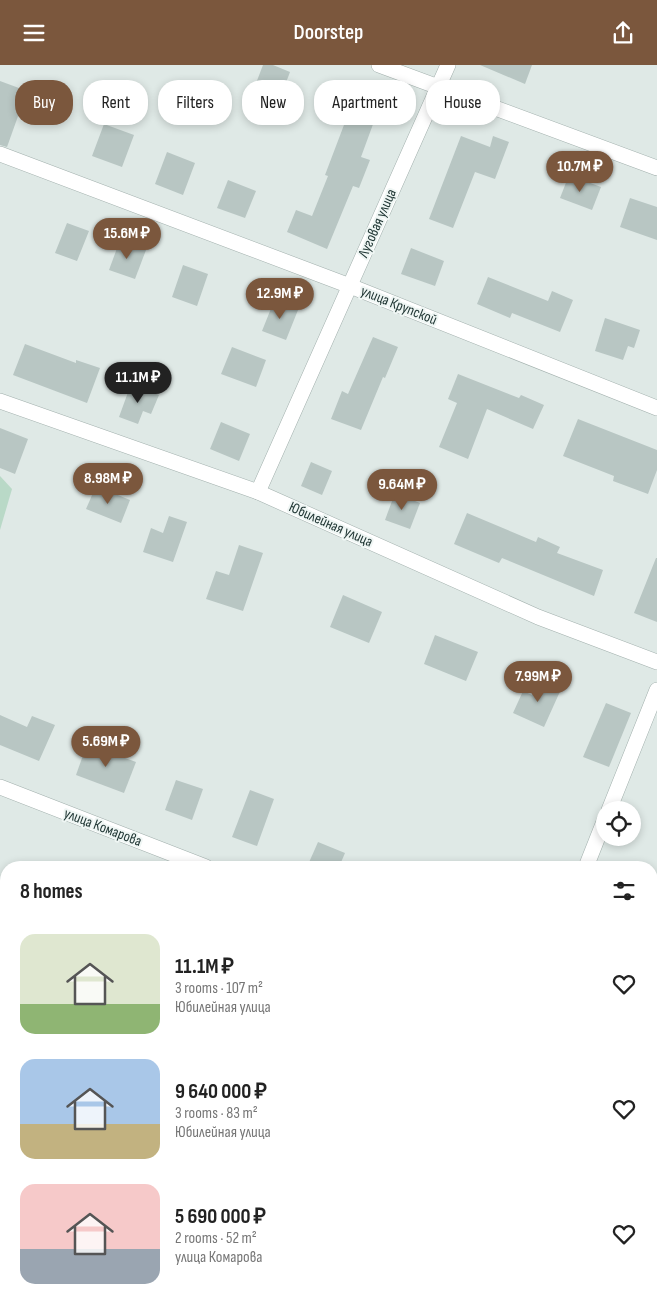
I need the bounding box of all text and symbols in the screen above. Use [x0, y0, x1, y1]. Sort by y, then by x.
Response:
icon: menu [20, 19, 48, 47]
text: Doorstep [294, 19, 363, 46]
icon: share [609, 19, 637, 47]
chip: Buy [15, 80, 73, 125]
chip: Rent [83, 80, 148, 125]
chip: Filters [158, 80, 232, 125]
chip: New [242, 80, 304, 125]
chip: Apartment [314, 80, 416, 125]
chip: House [426, 80, 500, 125]
pin: 10.7M ₽ [534, 151, 626, 193]
text: 10.7M ₽ [557, 157, 603, 176]
street label: Луговая улица [354, 186, 401, 261]
pin: 15.6M ₽ [81, 217, 173, 260]
text: 15.6M ₽ [104, 224, 150, 243]
pin: 12.9M ₽ [234, 277, 326, 320]
street label: улица Крупской [358, 282, 440, 329]
text: 12.9M ₽ [257, 284, 303, 303]
pin: 11.1M ₽ [92, 361, 184, 404]
text: 11.1M ₽ [116, 368, 160, 387]
pin: 8.98M ₽ [62, 463, 154, 505]
text: 8.98M ₽ [84, 469, 132, 488]
pin: 9.64M ₽ [356, 469, 448, 511]
text: 9.64M ₽ [378, 475, 426, 494]
street label: Юбилейная улица [286, 498, 376, 551]
pin: 7.99M ₽ [492, 661, 584, 703]
text: 7.99M ₽ [515, 667, 561, 686]
pin: 5.69M ₽ [60, 725, 152, 768]
text: 5.69M ₽ [82, 732, 130, 751]
map controls [596, 801, 641, 846]
button: locate [596, 801, 641, 846]
street label: улица Комарова [61, 804, 145, 851]
icon: filters [610, 877, 638, 905]
text: 8 homes [20, 879, 83, 904]
icon: home [60, 954, 120, 1014]
text: 11.1M ₽ [175, 954, 234, 979]
icon: heart [610, 970, 638, 998]
text: 3 rooms · 107 m² [175, 979, 263, 998]
text: Юбилейная улица [175, 998, 271, 1017]
icon: home [60, 1079, 120, 1139]
text: 9 640 000 ₽ [175, 1079, 267, 1104]
icon: heart [610, 1095, 638, 1123]
text: 3 rooms · 83 m² [175, 1104, 258, 1123]
text: Юбилейная улица [175, 1123, 271, 1142]
icon: home [60, 1204, 120, 1264]
text: 5 690 000 ₽ [175, 1204, 266, 1229]
icon: heart [610, 1220, 638, 1248]
text: 2 rooms · 52 m² [175, 1229, 257, 1248]
text: улица Комарова [175, 1248, 263, 1267]

